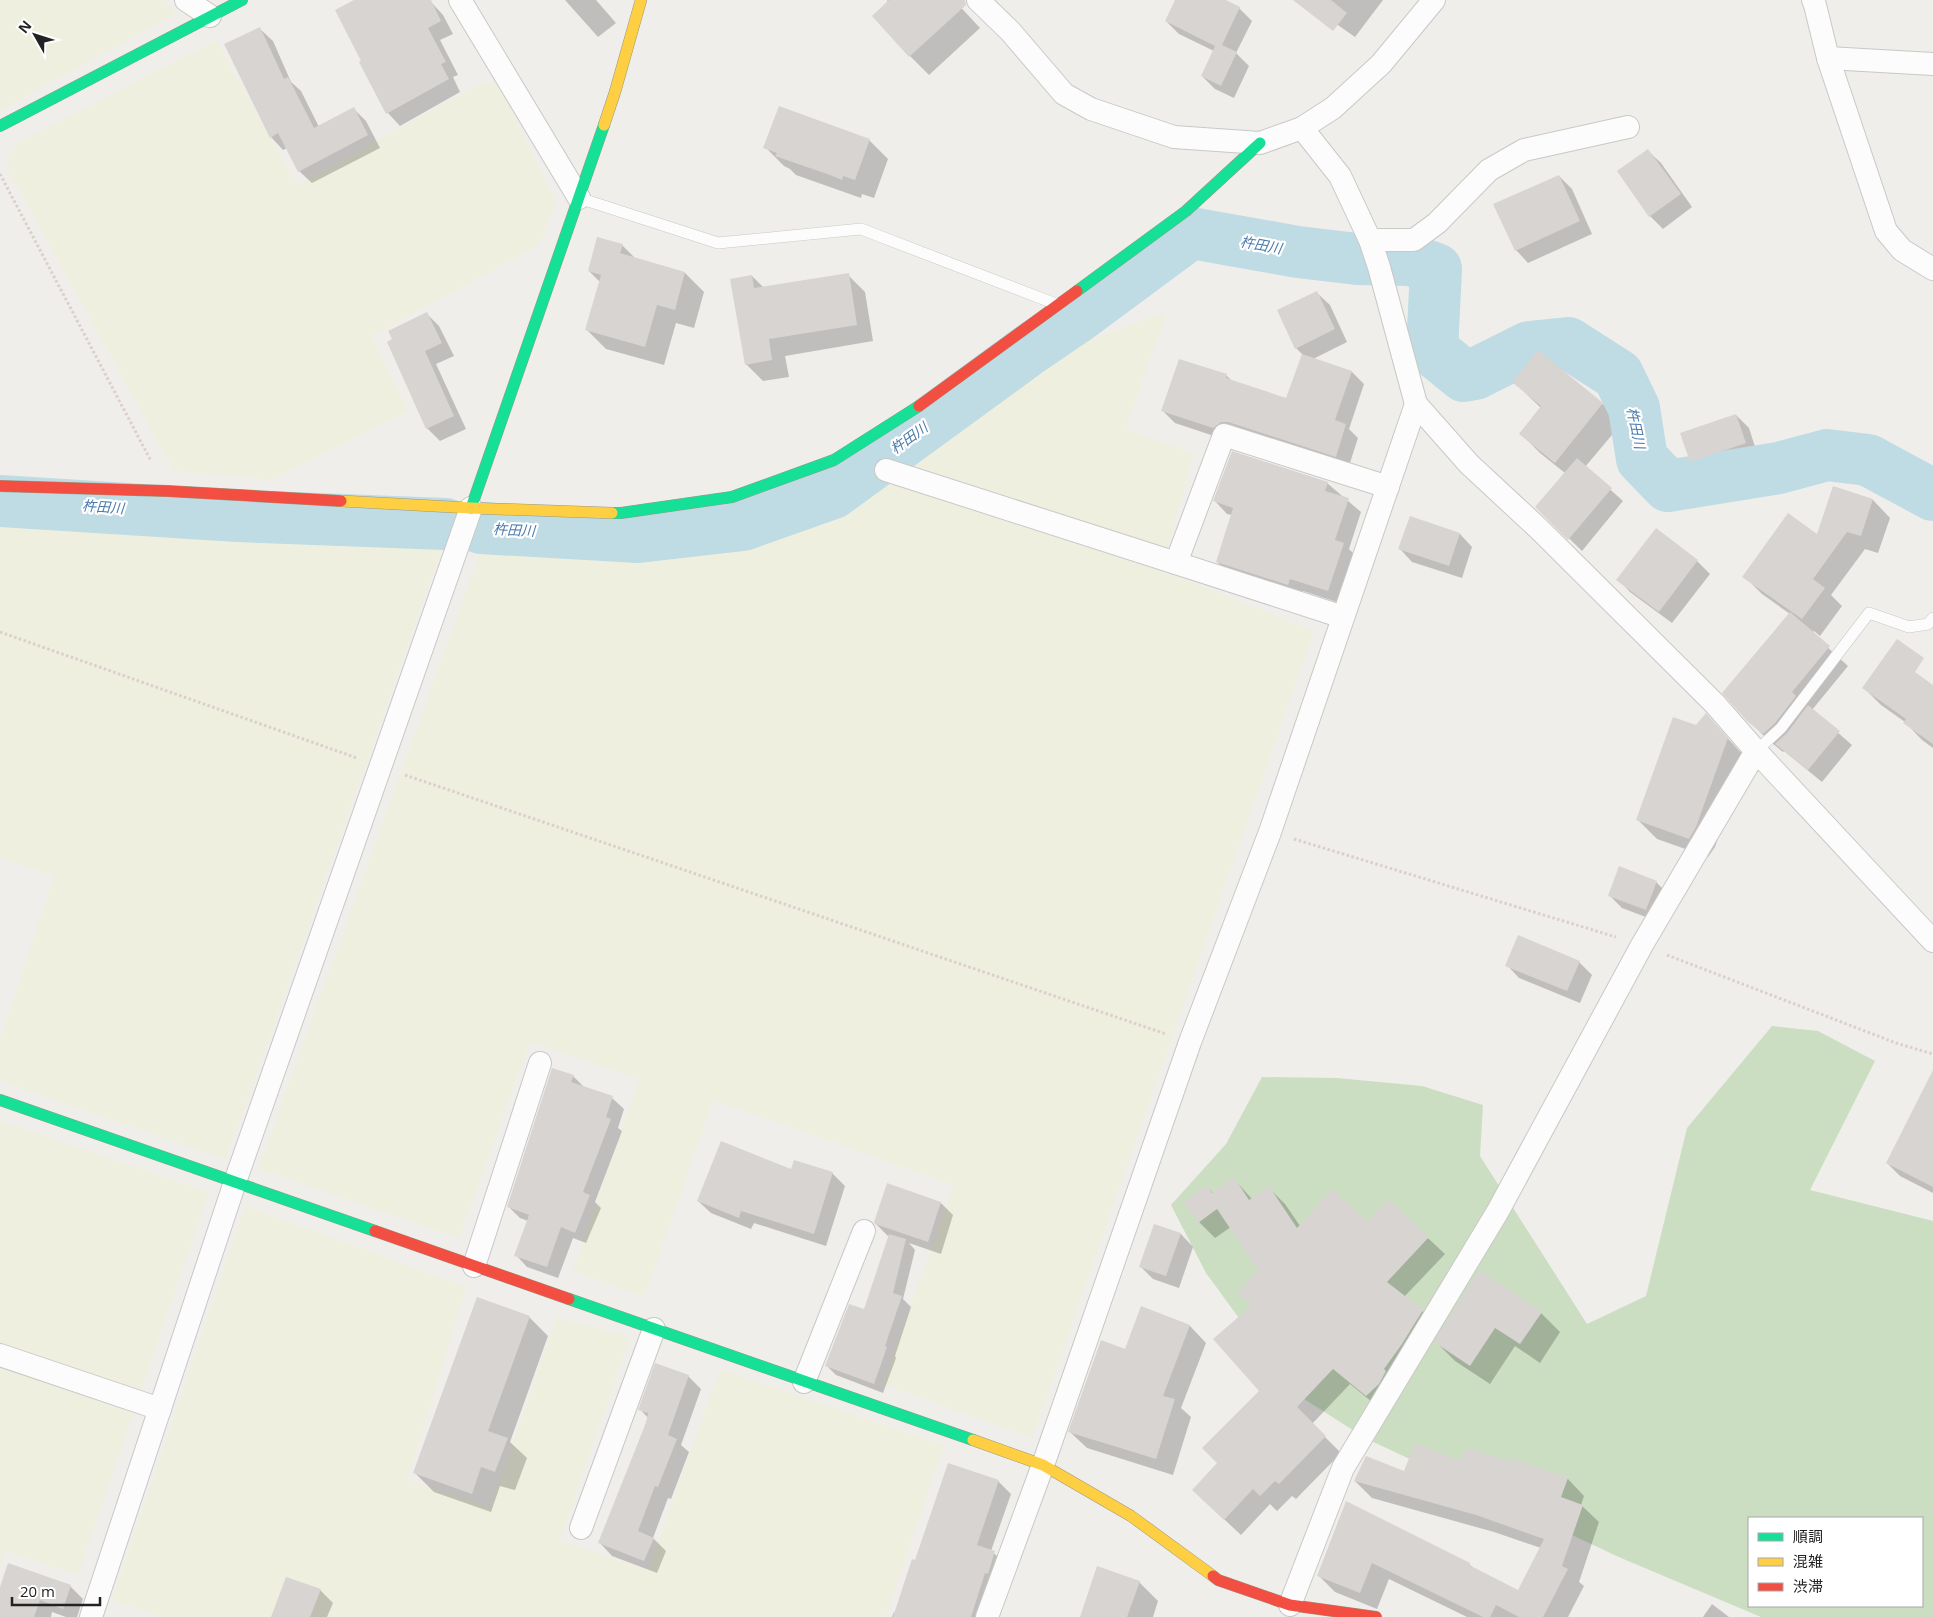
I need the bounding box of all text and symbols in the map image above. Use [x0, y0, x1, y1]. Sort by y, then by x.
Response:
north arrow [10, 10, 60, 60]
text: N [14, 16, 35, 37]
water label: 杵田川 [1239, 232, 1285, 258]
water label: 杵田川 [1623, 405, 1651, 452]
water label: 杵田川 [886, 416, 933, 458]
water label: 杵田川 [81, 496, 127, 518]
water label: 杵田川 [493, 519, 537, 540]
legend [1748, 1517, 1923, 1607]
text: 順調 [1793, 1526, 1823, 1546]
text: 混雑 [1793, 1551, 1823, 1571]
scale bar [12, 1574, 100, 1606]
text: 渋滞 [1793, 1576, 1823, 1596]
text: 20 m [20, 1581, 55, 1601]

